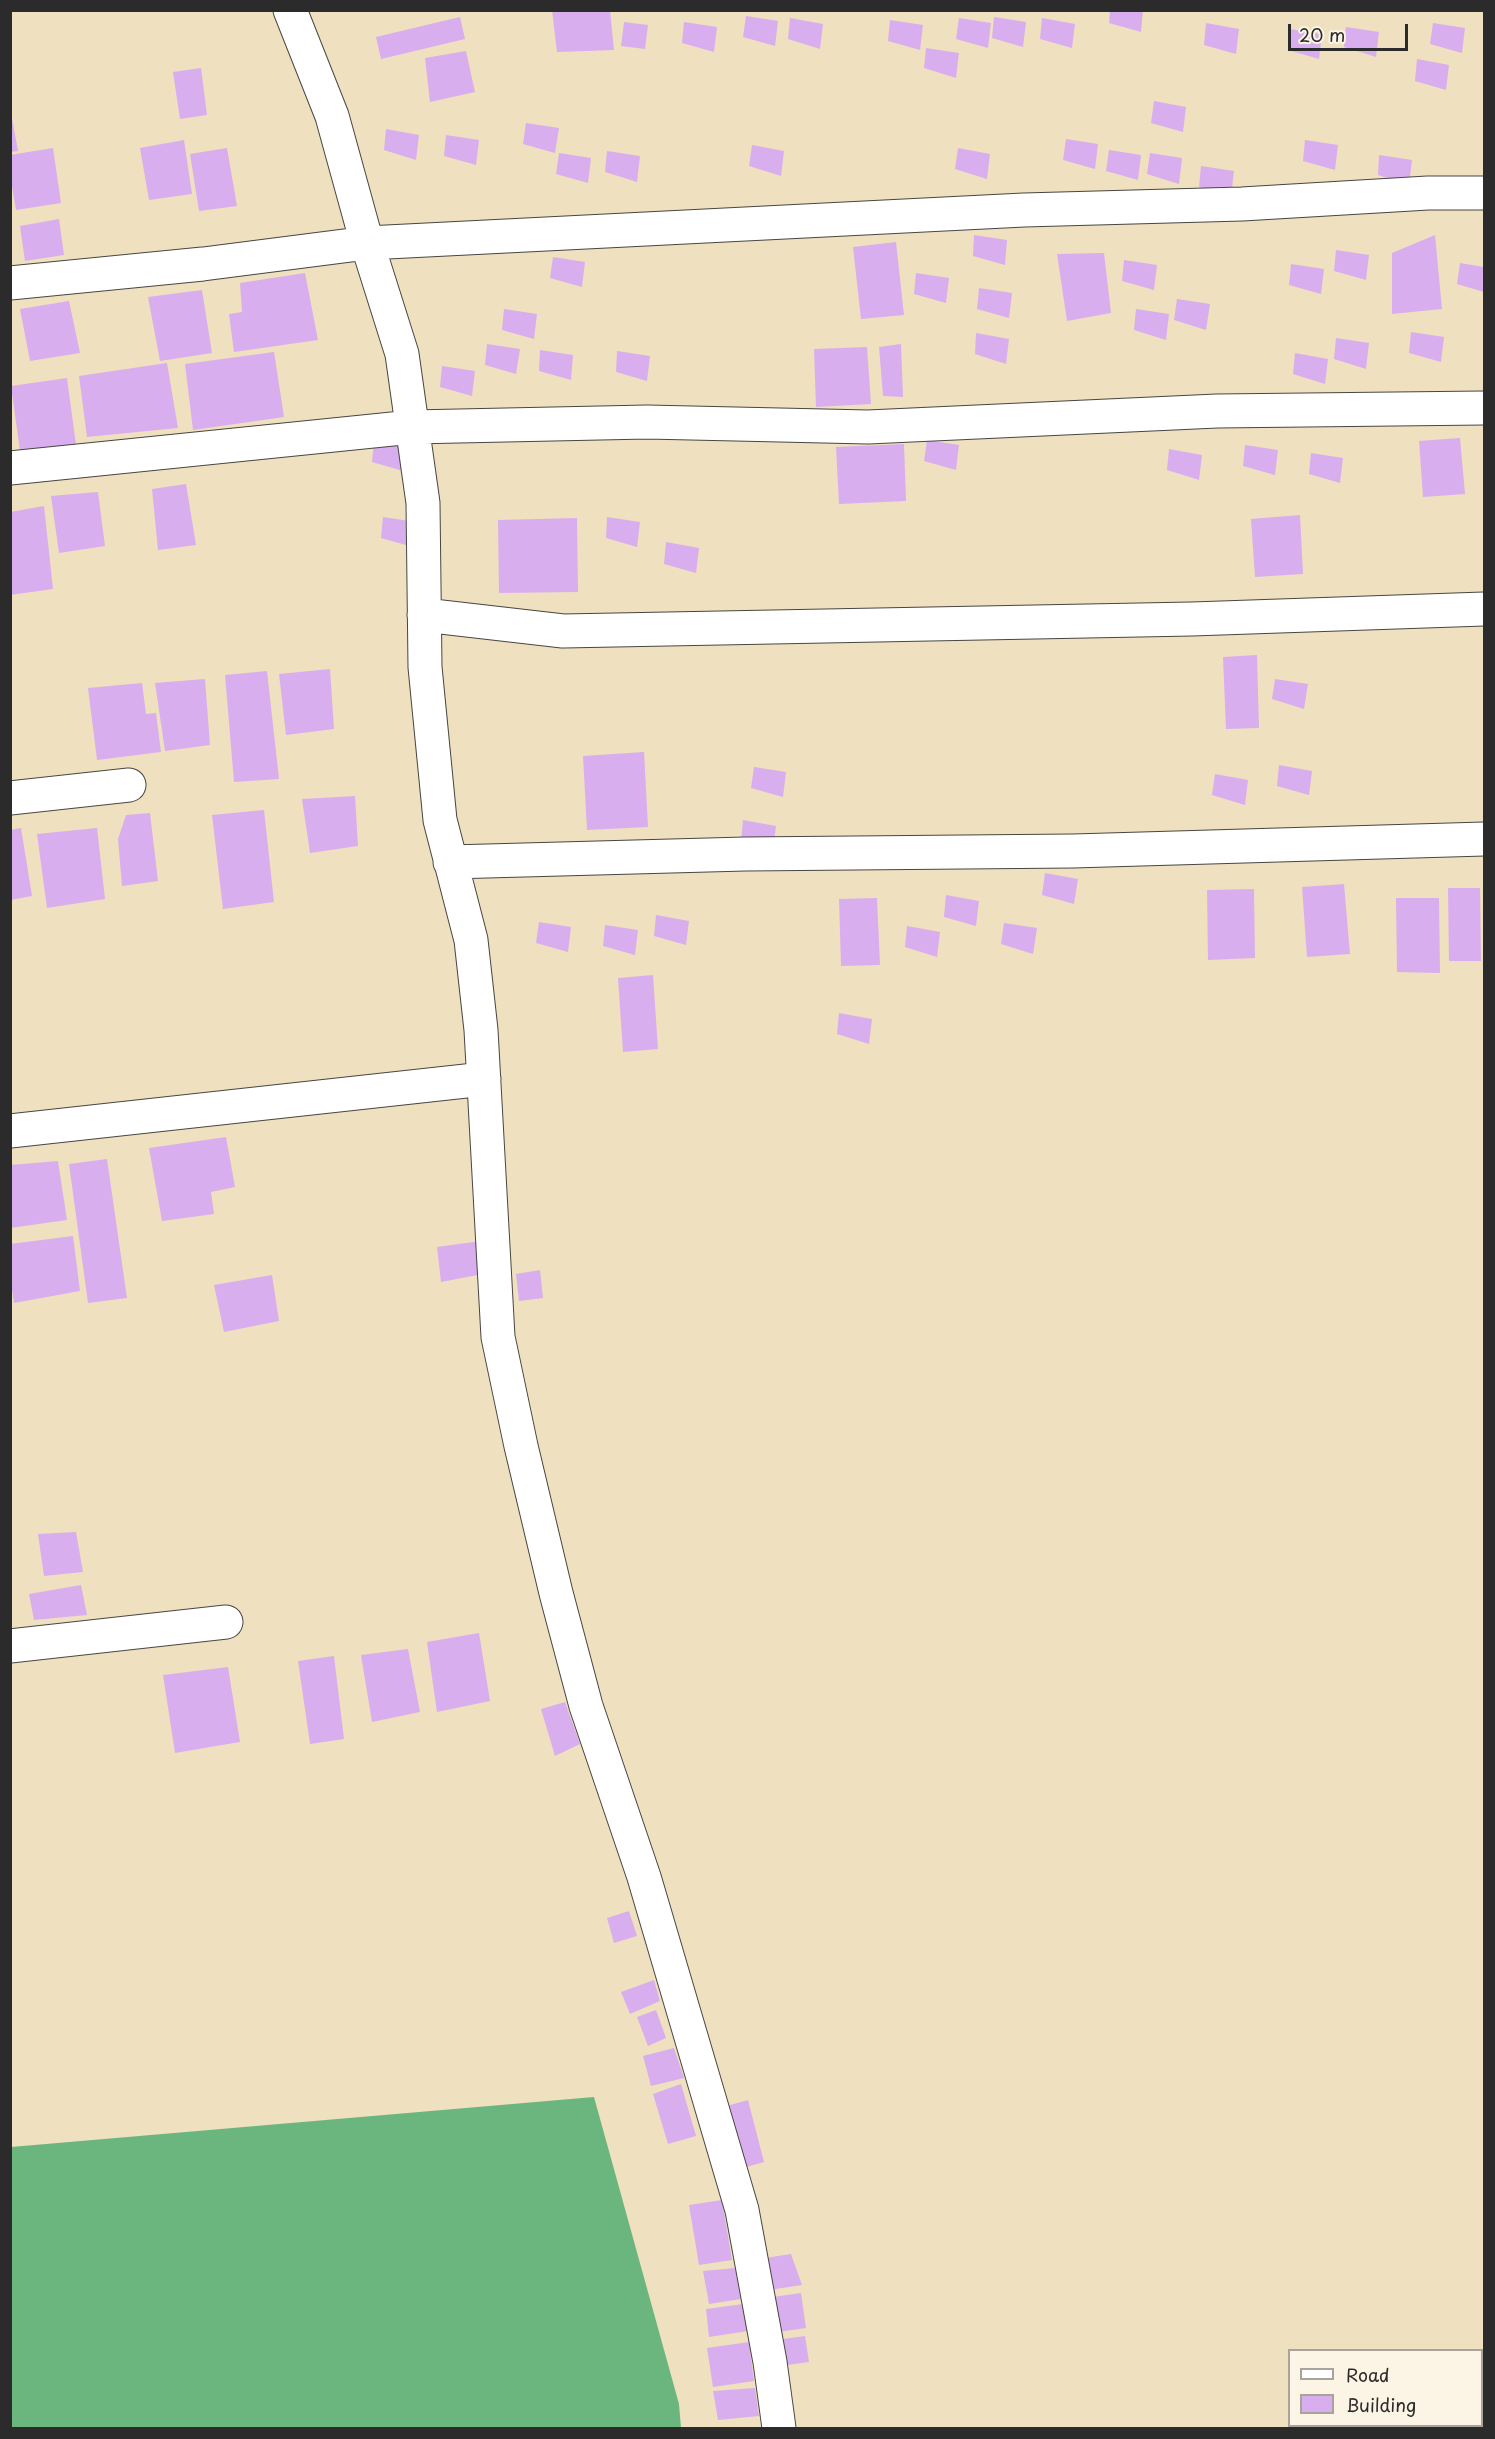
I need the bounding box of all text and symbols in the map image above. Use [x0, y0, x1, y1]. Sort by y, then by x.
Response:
scale bar [1291, 12, 1411, 50]
text: 20 m [1299, 21, 1345, 48]
legend [1288, 2349, 1483, 2427]
text: Road [1346, 2361, 1390, 2388]
text: Building [1346, 2391, 1416, 2418]

